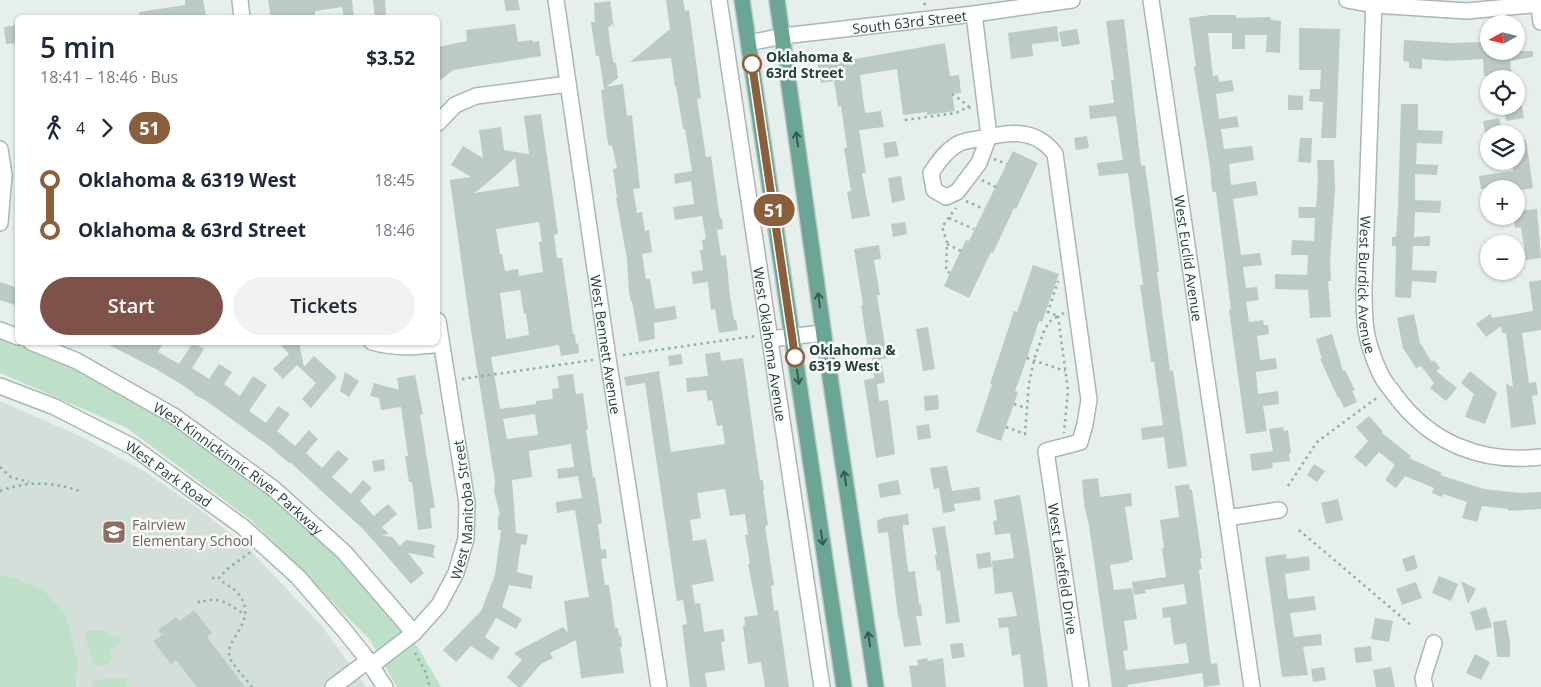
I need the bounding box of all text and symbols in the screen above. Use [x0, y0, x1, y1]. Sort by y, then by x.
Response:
street label: South 63rd Street [851, 5, 968, 37]
north arrow [1480, 15, 1525, 60]
map controls [1480, 15, 1525, 280]
text: 5 min [40, 28, 116, 66]
text: $3.52 [366, 45, 415, 71]
place label: Oklahoma & 63rd Street [766, 47, 853, 82]
marker: Oklahoma & 63rd Street [742, 54, 762, 74]
text: 18:41 – 18:46 · Bus [40, 66, 178, 88]
button: locate [1480, 70, 1525, 115]
icon: walk [40, 114, 68, 142]
icon: forward [93, 114, 121, 142]
text: 51 [139, 116, 160, 140]
text: 4 [76, 117, 85, 139]
button: layers [1480, 125, 1525, 170]
one-way arrow [792, 131, 802, 147]
text: Oklahoma & 6319 West [78, 167, 296, 193]
text: 18:45 [374, 169, 415, 191]
button: + [1480, 180, 1525, 225]
line badge: 51 [752, 194, 796, 226]
street label: West Euclid Avenue [1170, 194, 1208, 323]
text: 51 [764, 198, 784, 222]
street label: West Burdick Avenue [1354, 215, 1381, 356]
text: Oklahoma & 63rd Street [78, 217, 306, 243]
text: 18:46 [374, 219, 415, 241]
button: − [1480, 235, 1525, 280]
street label: West Oklahoma Avenue [750, 266, 792, 423]
street label: West Bennett Avenue [587, 273, 626, 415]
button: Start [40, 277, 223, 335]
button: Tickets [233, 277, 415, 335]
one-way arrow [814, 292, 824, 308]
place label: Oklahoma & 6319 West [809, 340, 896, 375]
marker: Oklahoma & 6319 West [785, 347, 805, 367]
one-way arrow [793, 369, 803, 385]
street label: West Kinnickinnic River Parkway [150, 397, 328, 539]
street label: West Park Road [123, 435, 216, 511]
street label: West Manitoba Street [445, 439, 477, 582]
one-way arrow [840, 470, 850, 486]
street label: West Lakefield Drive [1044, 502, 1083, 636]
place label: Fairview Elementary School [132, 515, 253, 550]
school or university icon: Fairview Elementary School [101, 519, 127, 545]
one-way arrow [817, 530, 827, 546]
one-way arrow [864, 631, 874, 647]

